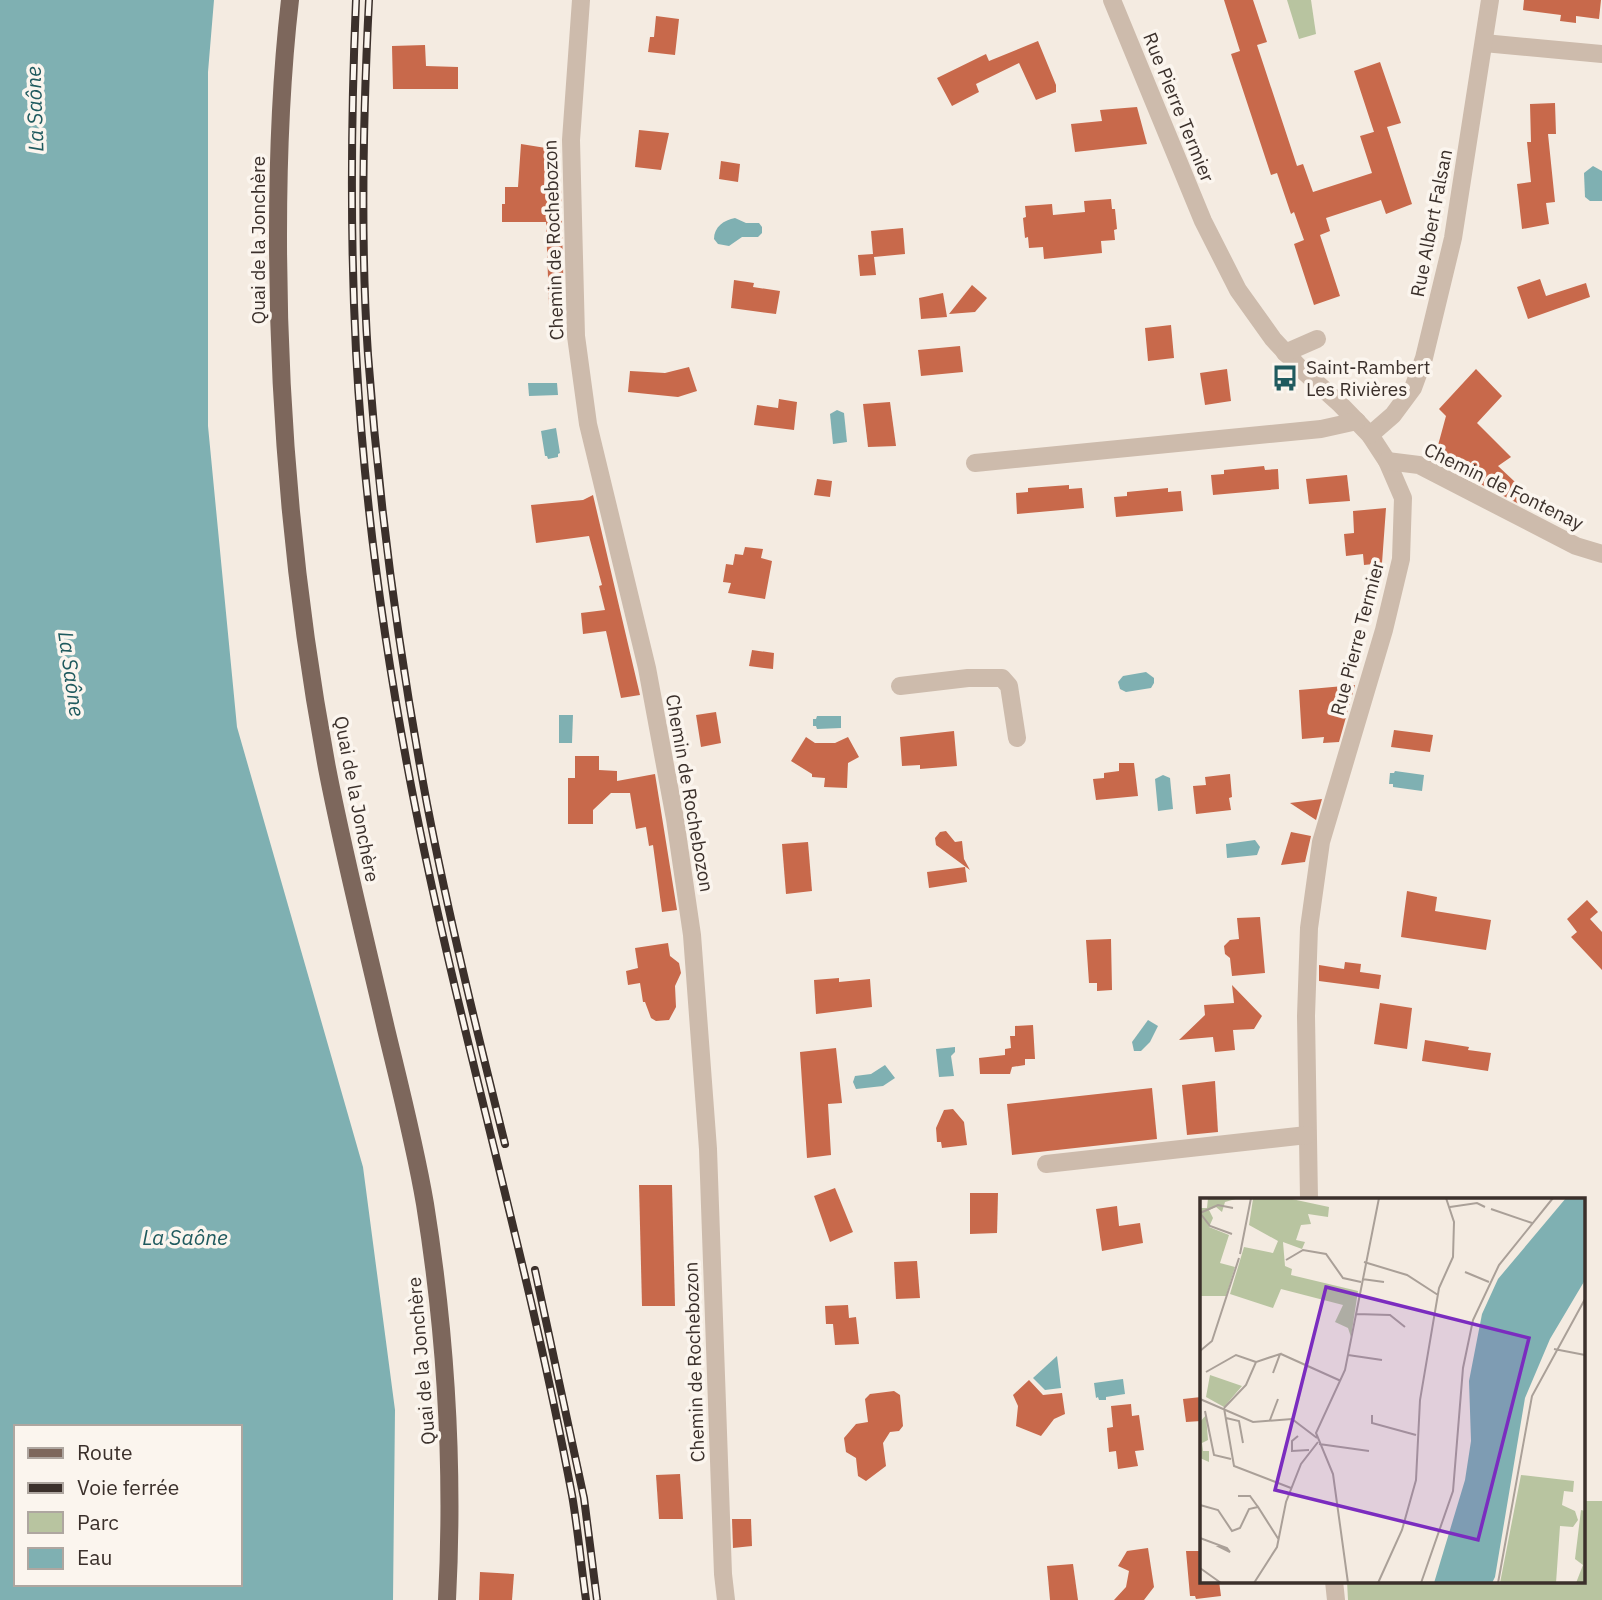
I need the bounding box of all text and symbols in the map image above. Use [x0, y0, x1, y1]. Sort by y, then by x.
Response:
street label: Rue Pierre Termier [1138, 29, 1220, 185]
water label: La Saône [19, 66, 49, 152]
street label: Chemin de Rochebozon [538, 139, 568, 341]
street label: Rue Albert Falsan [1405, 147, 1457, 299]
street label: Quai de la Jonchère [246, 156, 270, 324]
place label: Saint-Rambert Les Rivières [1306, 355, 1430, 401]
bus stop icon: Saint-Rambert Les Rivières [1270, 363, 1300, 393]
street label: Chemin de Fontenay [1420, 437, 1588, 535]
street label: Rue Pierre Termier [1325, 558, 1389, 718]
water label: La Saône [52, 630, 92, 718]
street label: Chemin de Rochebozon [661, 692, 719, 894]
street label: Quai de la Jonchère [329, 714, 385, 884]
inset map [1200, 1198, 1584, 1582]
water label: La Saône [142, 1223, 228, 1251]
street label: Chemin de Rochebozon [679, 1261, 709, 1463]
street label: Quai de la Jonchère [402, 1276, 440, 1446]
legend [14, 1425, 242, 1586]
text: Route [77, 1438, 133, 1466]
text: Voie ferrée [77, 1473, 179, 1501]
text: Parc [77, 1508, 119, 1536]
text: Eau [77, 1543, 112, 1571]

